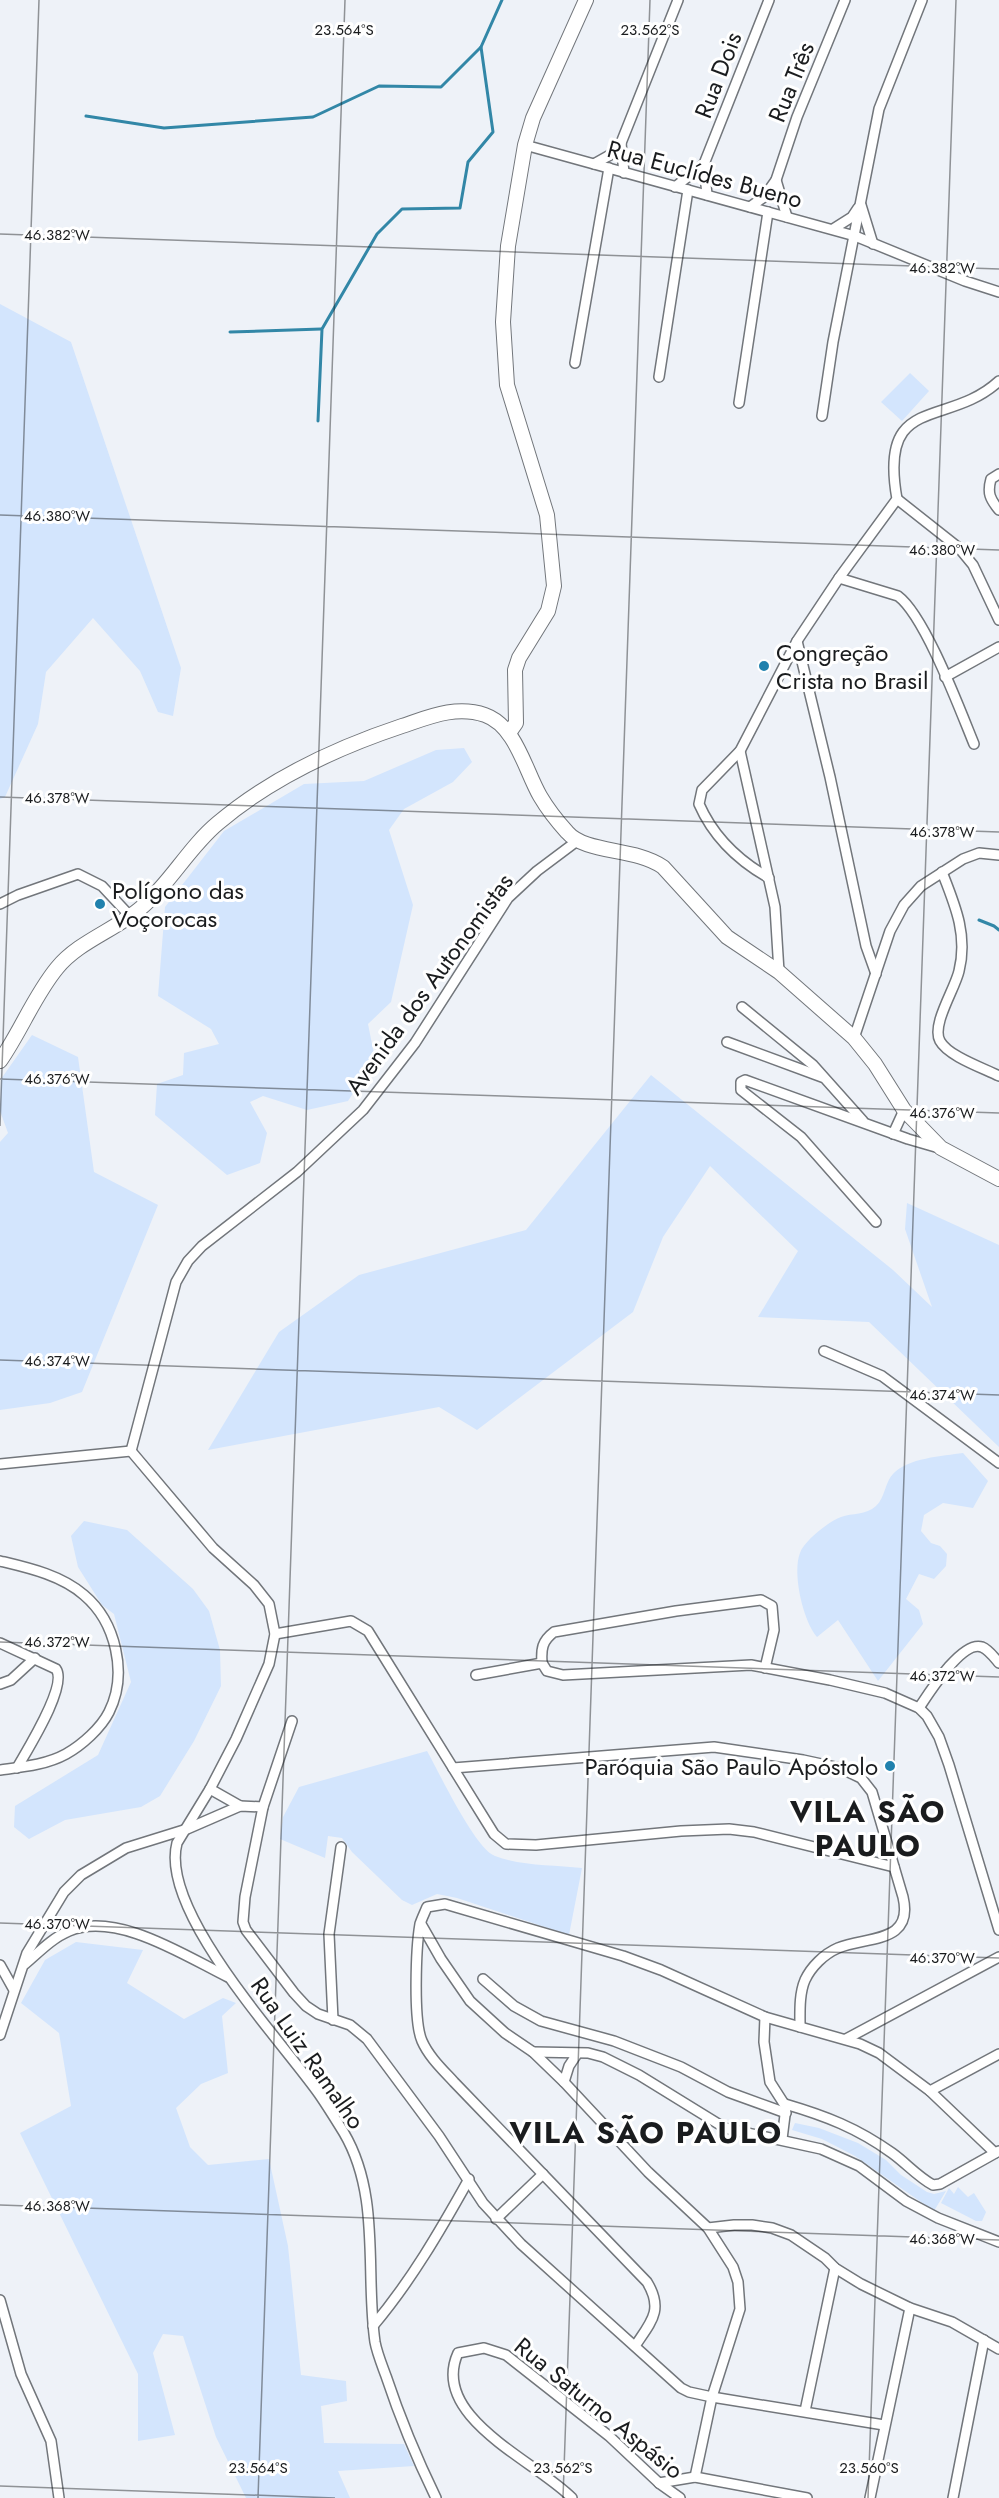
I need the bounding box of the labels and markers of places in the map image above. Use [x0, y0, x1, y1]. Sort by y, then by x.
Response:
place label: Congreção Crista no Brasil [776, 635, 929, 698]
marker: Congreção Crista no Brasil [757, 659, 771, 673]
place label: Polígono das Voçorocas [112, 873, 244, 936]
marker: Polígono das Voçorocas [93, 897, 107, 911]
place label: Paróquia São Paulo Apóstolo [585, 1749, 878, 1784]
marker: Paróquia São Paulo Apóstolo [883, 1759, 897, 1773]

